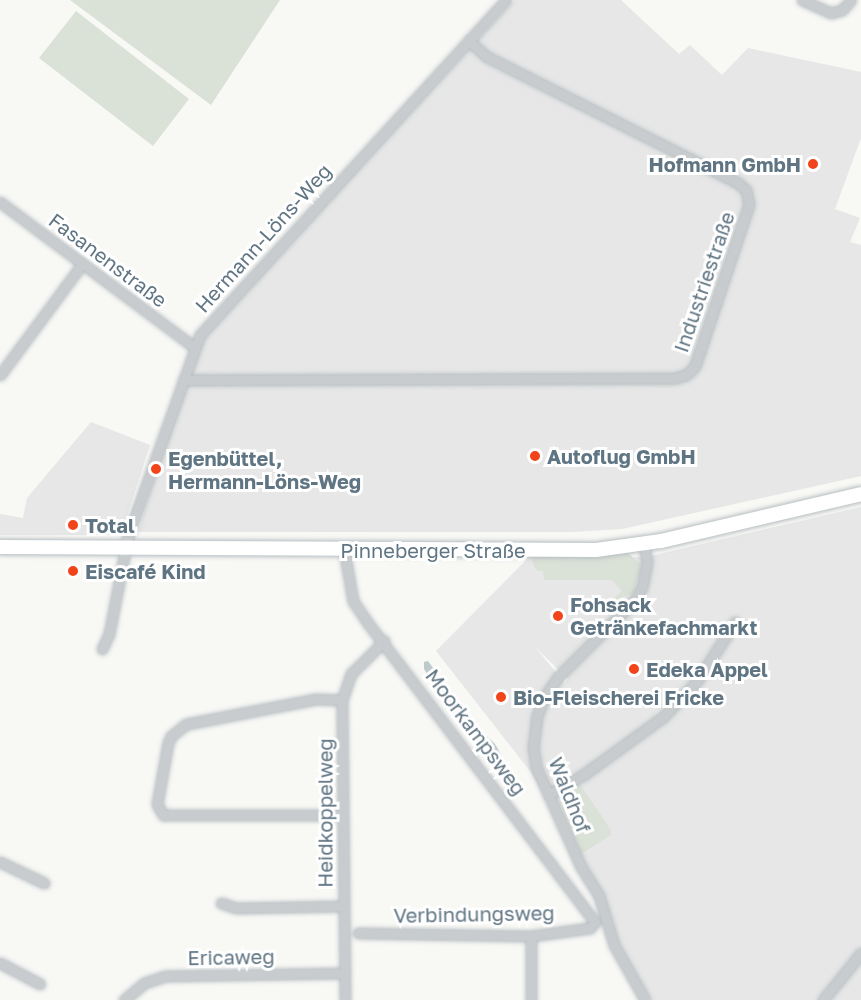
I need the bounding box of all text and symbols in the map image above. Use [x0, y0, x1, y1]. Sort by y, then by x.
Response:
place label: Hofmann GmbH [649, 152, 801, 176]
marker: Hofmann GmbH [806, 157, 820, 171]
street label: Hermann-Löns-Weg [190, 159, 336, 317]
street label: Fasanenstraße [44, 208, 172, 312]
street label: Industriestraße [669, 209, 739, 355]
place label: Autoflug GmbH [547, 444, 696, 468]
place label: Egenbüttel, Hermann-Löns-Weg [168, 446, 361, 493]
marker: Autoflug GmbH [528, 449, 542, 463]
marker: Egenbüttel, Hermann-Löns-Weg [149, 462, 163, 476]
place label: Total [85, 513, 135, 537]
marker: Total [66, 518, 80, 532]
street label: Pinneberger Straße [340, 538, 526, 562]
place label: Eiscafé Kind [85, 559, 206, 583]
marker: Eiscafé Kind [66, 564, 80, 578]
place label: Fohsack Getränkefachmarkt [570, 592, 757, 639]
marker: Fohsack Getränkefachmarkt [551, 609, 565, 623]
place label: Edeka Appel [646, 657, 768, 681]
marker: Edeka Appel [627, 662, 641, 676]
street label: Moorkampsweg [421, 664, 531, 800]
place label: Bio-Fleischerei Fricke [513, 685, 724, 709]
marker: Bio-Fleischerei Fricke [494, 690, 508, 704]
street label: Heidkoppelweg [313, 738, 337, 888]
street label: Waldhof [544, 754, 596, 836]
street label: Verbindungsweg [393, 901, 555, 927]
street label: Ericaweg [187, 944, 275, 970]

